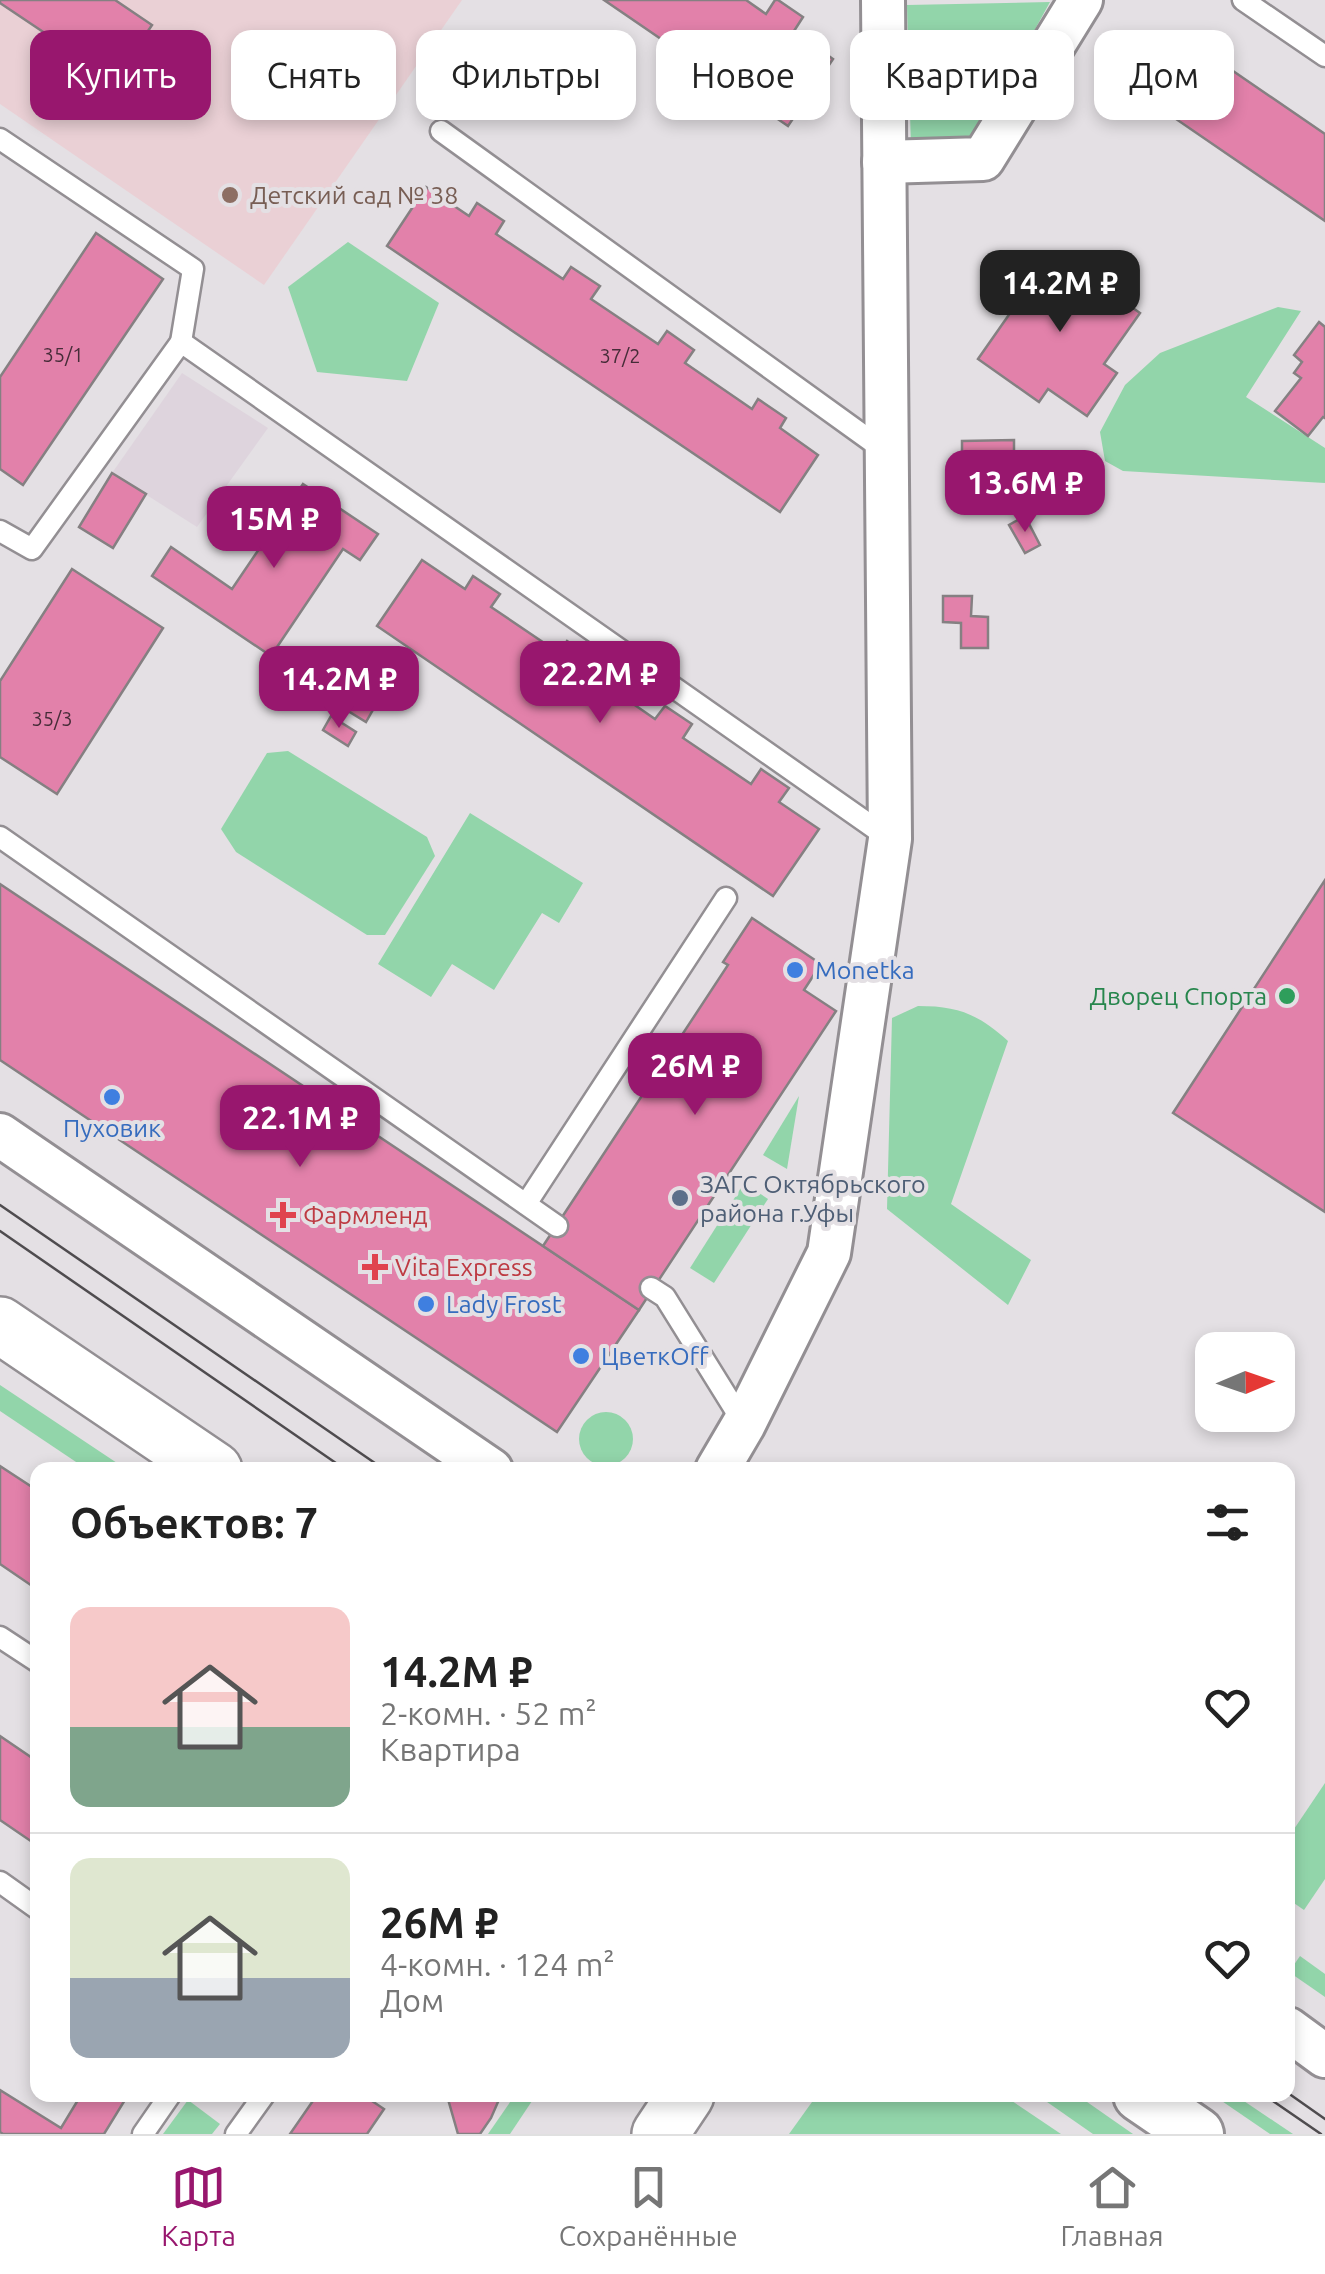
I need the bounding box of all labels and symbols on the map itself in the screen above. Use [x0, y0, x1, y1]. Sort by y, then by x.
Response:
place label: Детский сад № 38 [250, 181, 458, 209]
marker: Детский сад № 38 [219, 184, 241, 206]
pin: 14.2M ₽ [968, 250, 1152, 335]
house number: 35/1 [42, 343, 84, 366]
house number: 37/2 [599, 344, 641, 367]
pin: 13.6M ₽ [933, 450, 1117, 535]
pin: 15M ₽ [204, 486, 344, 571]
pin: 22.2M ₽ [508, 641, 692, 726]
pin: 14.2M ₽ [247, 646, 431, 731]
house number: 35/3 [31, 707, 73, 730]
place label: Monetka [815, 956, 915, 984]
marker: Monetka [784, 959, 806, 981]
place label: Дворец Спорта [1090, 982, 1267, 1010]
marker: Дворец Спорта [1276, 985, 1298, 1007]
pin: 26M ₽ [625, 1033, 765, 1118]
pin: 22.1M ₽ [208, 1085, 392, 1170]
marker: Пуховик [101, 1086, 123, 1108]
place label: Пуховик [63, 1114, 161, 1142]
place label: ЗАГС Октябрьского района г.Уфы [700, 1170, 926, 1227]
marker: ЗАГС Октябрьского района г.Уфы [669, 1187, 691, 1209]
place label: Фармленд [303, 1201, 428, 1229]
marker: Фармленд [272, 1204, 294, 1226]
place label: Vita Express [395, 1253, 533, 1281]
marker: Vita Express [364, 1256, 386, 1278]
place label: Lady Frost [446, 1290, 562, 1318]
marker: Lady Frost [415, 1293, 437, 1315]
north arrow [1195, 1332, 1295, 1432]
place label: ЦветкOff [601, 1342, 710, 1370]
marker: ЦветкOff [570, 1345, 592, 1367]

